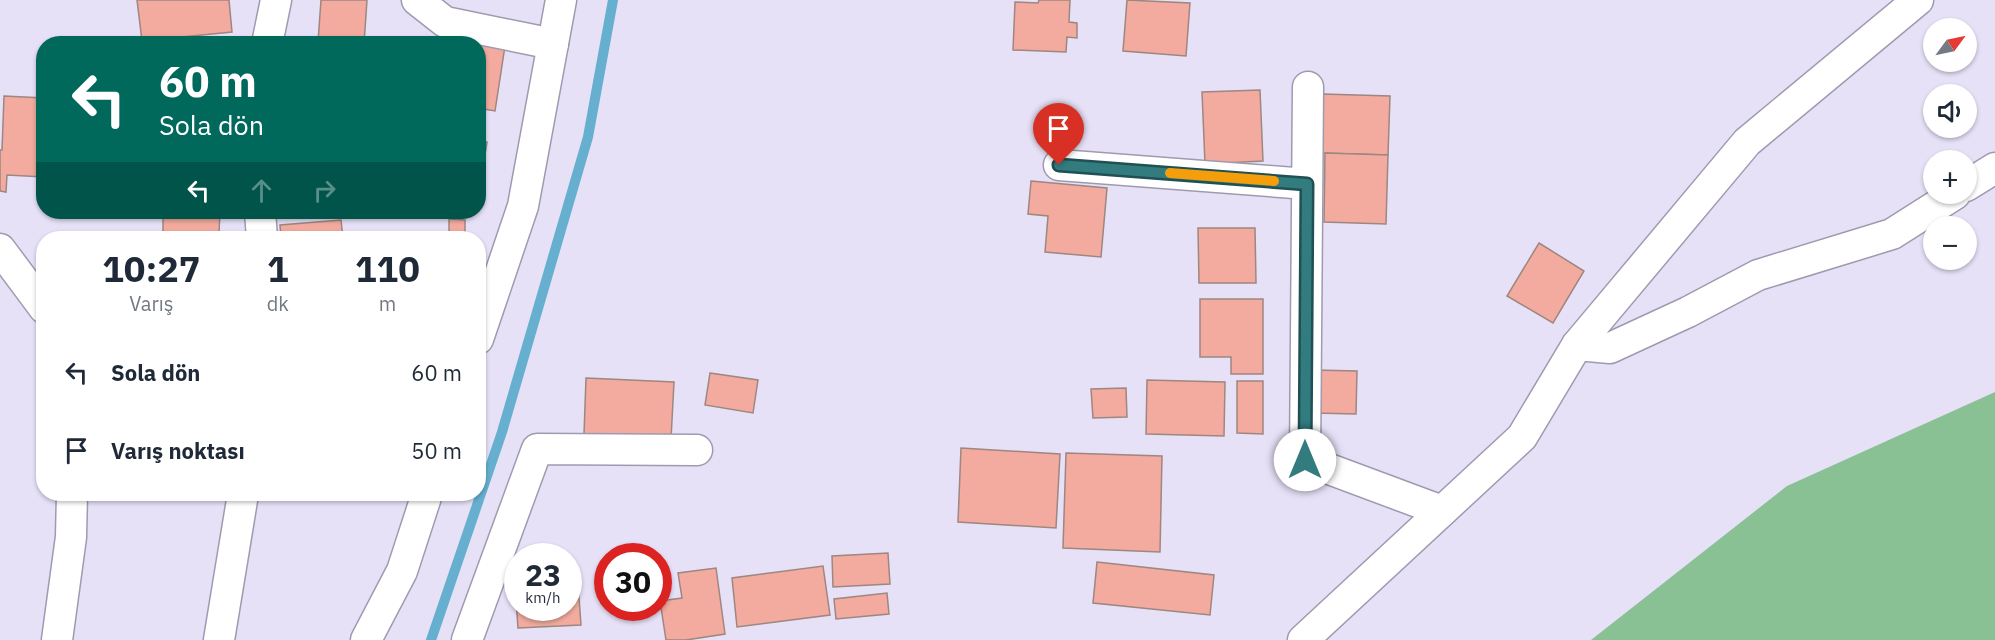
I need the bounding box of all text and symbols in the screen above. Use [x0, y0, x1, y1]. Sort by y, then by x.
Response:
north arrow [1923, 18, 1977, 72]
map controls [1923, 18, 1977, 270]
text: 60 m [159, 54, 257, 109]
icon: left [60, 60, 138, 138]
button: sound [1923, 84, 1977, 138]
pin [1033, 103, 1084, 165]
text: Sola dön [159, 107, 264, 142]
icon: arrive [1042, 112, 1075, 145]
button: + [1923, 150, 1977, 204]
icon: left [182, 174, 215, 207]
icon: ahead [245, 174, 278, 207]
icon: right [308, 174, 341, 207]
button: − [1923, 216, 1977, 270]
text: 10:27 [102, 245, 200, 292]
text: 1 [267, 245, 289, 292]
text: 110 [355, 245, 420, 292]
text: Varış [129, 290, 174, 317]
text: dk [267, 290, 289, 317]
text: m [379, 290, 396, 317]
icon: left [60, 356, 93, 389]
text: Sola dön [111, 358, 200, 387]
text: 60 m [411, 358, 462, 387]
position arrow [1273, 428, 1337, 492]
icon: arrive [60, 434, 93, 467]
text: Varış noktası [111, 436, 245, 465]
text: 50 m [411, 436, 462, 465]
speed limit sign: 30 [594, 543, 672, 621]
text: 23 [525, 555, 561, 594]
text: km/h [525, 588, 561, 607]

